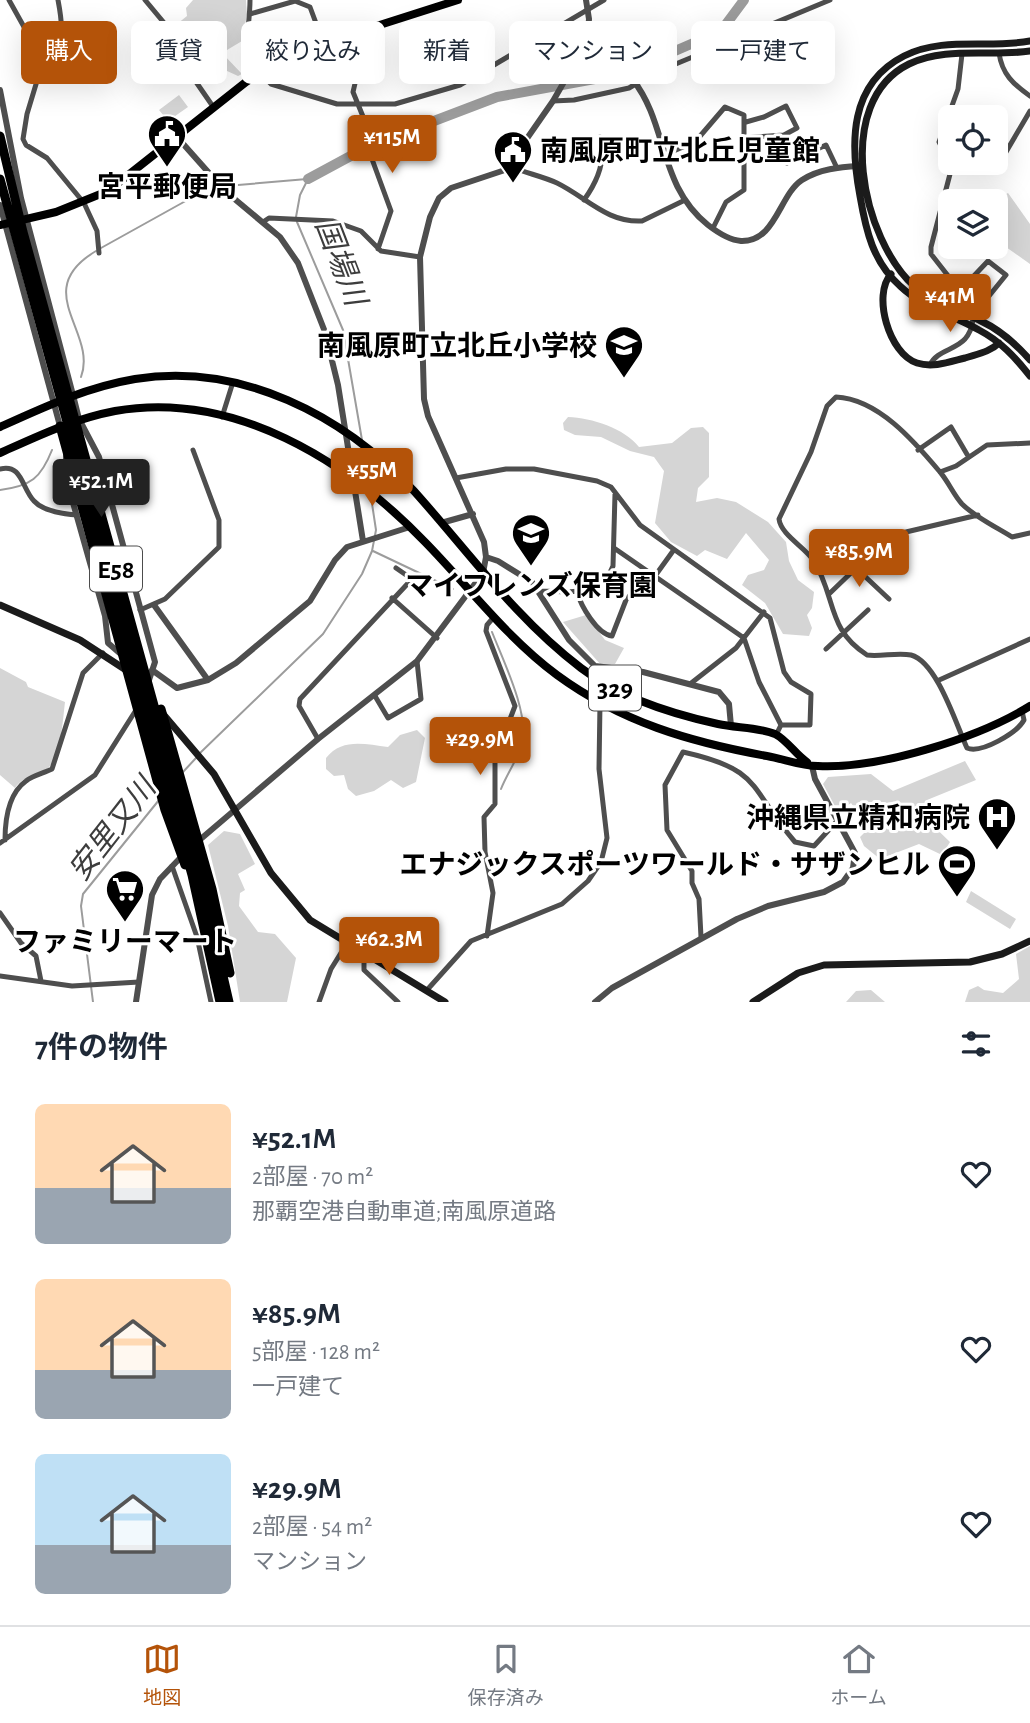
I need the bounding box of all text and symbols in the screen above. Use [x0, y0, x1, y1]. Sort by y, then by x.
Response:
chip: 購入 [21, 21, 117, 84]
chip: 賃貸 [131, 21, 227, 84]
chip: 絞り込み [241, 21, 385, 84]
chip: 新着 [399, 21, 495, 84]
chip: マンション [509, 21, 677, 84]
chip: 一戸建て [691, 21, 835, 84]
map controls [938, 105, 1008, 259]
button: locate [938, 105, 1008, 175]
public building icon: 宮平郵便局 [146, 113, 188, 168]
pin: ¥115M [343, 116, 441, 175]
text: ¥115M [364, 126, 420, 149]
public building icon: 南風原町立北丘児童館 [492, 129, 534, 184]
place label: 南風原町立北丘児童館 [540, 136, 820, 166]
place label: 宮平郵便局 [97, 172, 237, 202]
button: layers [938, 189, 1008, 259]
water label: 国場川 [310, 215, 372, 313]
pin: ¥41M [909, 274, 991, 334]
text: ¥41M [925, 285, 975, 308]
school or university icon: 南風原町立北丘小学校 [603, 324, 645, 379]
place label: 南風原町立北丘小学校 [317, 331, 597, 361]
pin: ¥55M [331, 448, 413, 508]
text: ¥55M [347, 459, 397, 482]
pin: ¥52.1M [44, 460, 158, 519]
text: ¥52.1M [69, 470, 133, 493]
school or university icon: マイフレンズ保育園 [510, 512, 552, 567]
pin: ¥85.9M [802, 530, 916, 589]
text: ¥85.9M [825, 540, 893, 563]
road number: E58 [90, 547, 142, 592]
place label: マイフレンズ保育園 [405, 570, 657, 601]
road number: 329 [589, 666, 641, 710]
pin: ¥29.9M [423, 718, 537, 777]
text: ¥29.9M [446, 728, 514, 751]
water label: 安里又川 [62, 770, 163, 886]
hospital icon: 沖縄県立精和病院 [976, 796, 1018, 851]
place label: 沖縄県立精和病院 [746, 803, 970, 833]
sports icon: エナジックスポーツワールド・サザンヒル [936, 843, 978, 898]
place label: エナジックスポーツワールド・サザンヒル [399, 849, 930, 880]
supermarket icon: ファミリーマート [104, 868, 146, 923]
pin: ¥62.3M [332, 918, 446, 977]
place label: ファミリーマート [13, 928, 237, 957]
text: ¥62.3M [355, 928, 423, 951]
icon: filters [957, 1025, 995, 1063]
text: 7件の物件 [35, 1033, 168, 1063]
text: ¥52.1M [252, 1124, 336, 1154]
icon: home [91, 1132, 175, 1216]
icon: heart [957, 1155, 995, 1193]
text: 2部屋 · 70 m² [252, 1166, 373, 1189]
text: 那覇空港自動車道;南風原道路 [252, 1201, 556, 1224]
text: ¥85.9M [252, 1299, 341, 1329]
icon: home [91, 1307, 175, 1391]
icon: heart [957, 1330, 995, 1368]
text: 5部屋 · 128 m² [252, 1341, 380, 1364]
text: 一戸建て [252, 1376, 344, 1399]
text: ¥29.9M [252, 1474, 342, 1504]
icon: home [91, 1482, 175, 1566]
icon: heart [957, 1505, 995, 1543]
text: 2部屋 · 54 m² [252, 1516, 372, 1539]
text: マンション [252, 1551, 367, 1574]
tab: 地図 [143, 1640, 181, 1710]
tab: 保存済み [468, 1640, 544, 1710]
tab: ホーム [830, 1640, 887, 1710]

